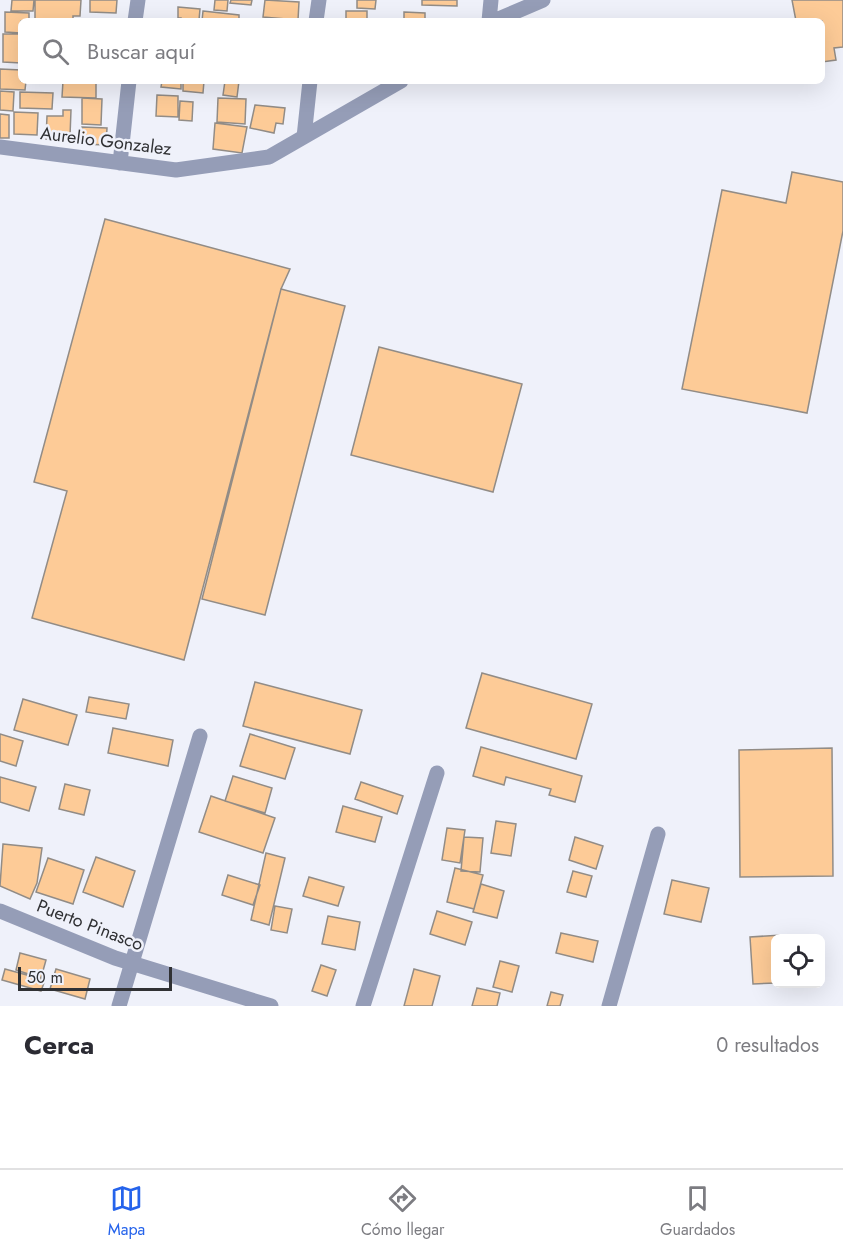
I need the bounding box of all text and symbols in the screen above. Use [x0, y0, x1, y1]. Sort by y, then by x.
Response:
search box [18, 18, 825, 84]
icon: search [39, 35, 72, 68]
text: Buscar aquí [87, 35, 195, 67]
street label: Aurelio Gonzalez [39, 120, 174, 162]
street label: Puerto Pinasco [33, 893, 147, 957]
map controls [771, 934, 825, 988]
button: locate [771, 934, 825, 988]
scale bar [18, 964, 172, 992]
text: 50 m [27, 966, 63, 989]
text: Cerca [24, 1026, 94, 1064]
text: 0 resultados [716, 1031, 819, 1060]
tab: Mapa [108, 1182, 145, 1241]
tab: Cómo llegar [361, 1182, 445, 1241]
tab: Guardados [660, 1182, 735, 1241]

